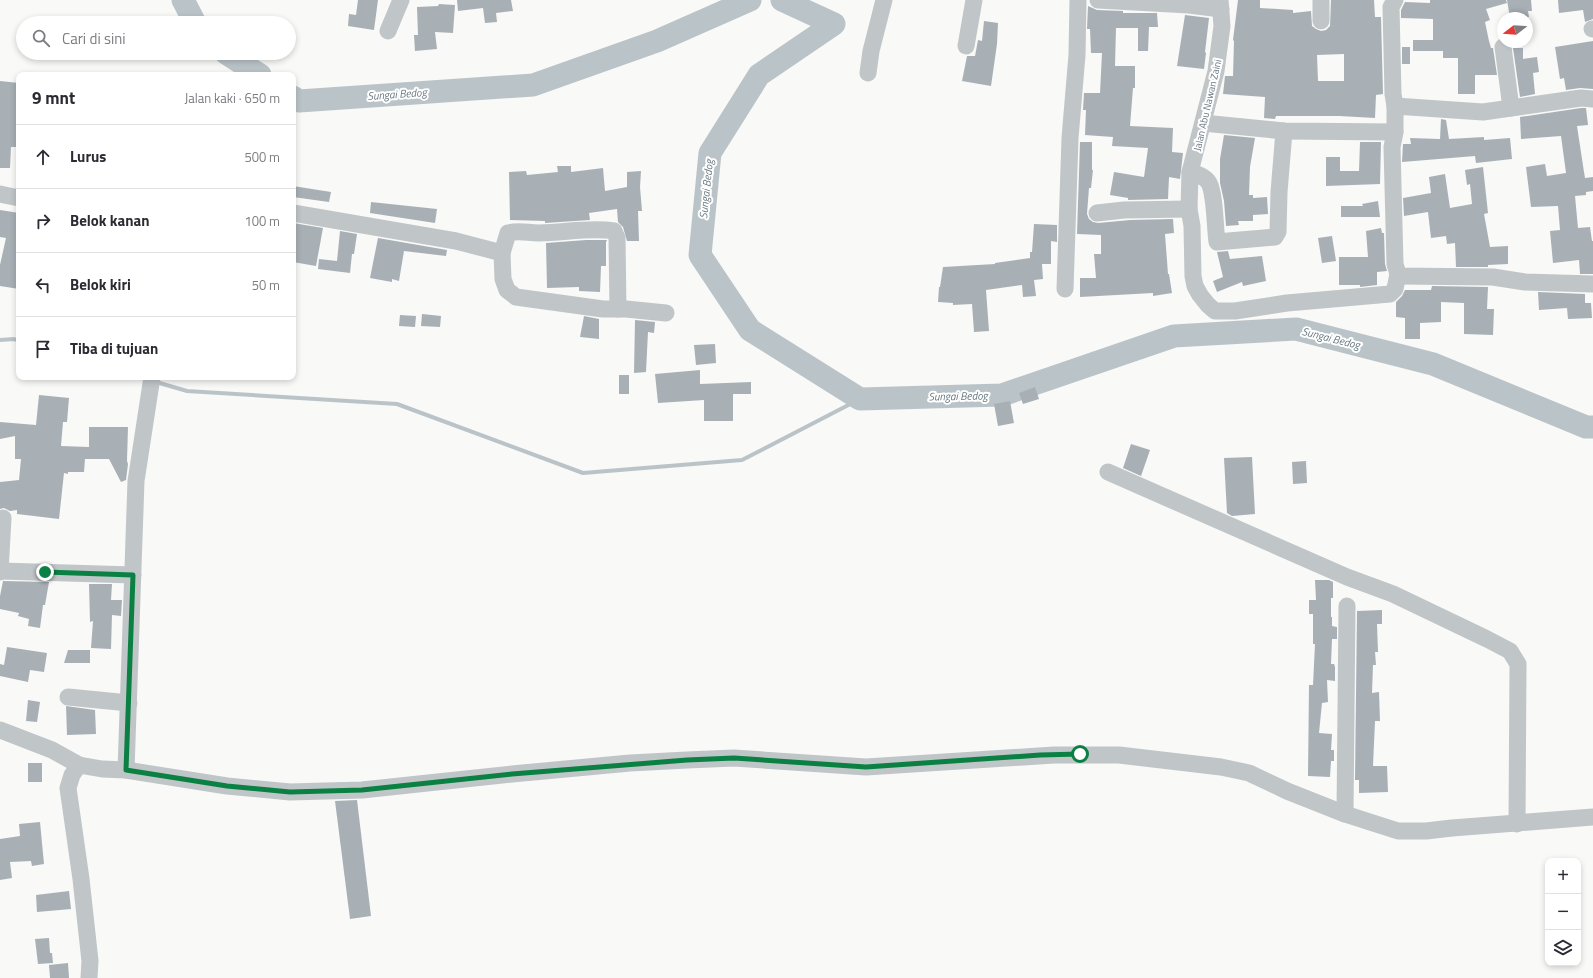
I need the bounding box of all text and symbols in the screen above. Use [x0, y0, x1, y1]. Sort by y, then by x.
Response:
north arrow [1497, 12, 1533, 48]
search box [16, 16, 296, 60]
icon: search [30, 27, 52, 49]
text: Cari di sini [62, 27, 126, 50]
street label: Jalan Abu Nawan Zaini [1190, 58, 1225, 152]
water label: Sungai Bedog [367, 84, 429, 104]
text: 9 mnt [32, 85, 75, 111]
text: Jalan kaki · 650 m [184, 88, 280, 108]
text: Lurus [70, 145, 106, 168]
icon: ahead [32, 146, 54, 168]
text: 500 m [244, 147, 280, 167]
water label: Sungai Bedog [695, 157, 717, 219]
text: Belok kanan [70, 209, 150, 232]
icon: right [32, 210, 54, 232]
text: 100 m [244, 211, 280, 231]
text: Belok kiri [70, 273, 131, 296]
icon: left [32, 274, 54, 296]
text: 50 m [252, 275, 280, 295]
water label: Sungai Bedog [1300, 323, 1363, 353]
text: Tiba di tujuan [70, 337, 158, 360]
icon: arrive [32, 338, 54, 360]
water label: Sungai Bedog [928, 387, 990, 405]
route end [36, 563, 54, 581]
route start [1071, 745, 1089, 763]
map controls [1545, 858, 1581, 966]
button: + [1545, 858, 1581, 894]
button: − [1545, 894, 1581, 930]
button: layers [1545, 930, 1581, 966]

